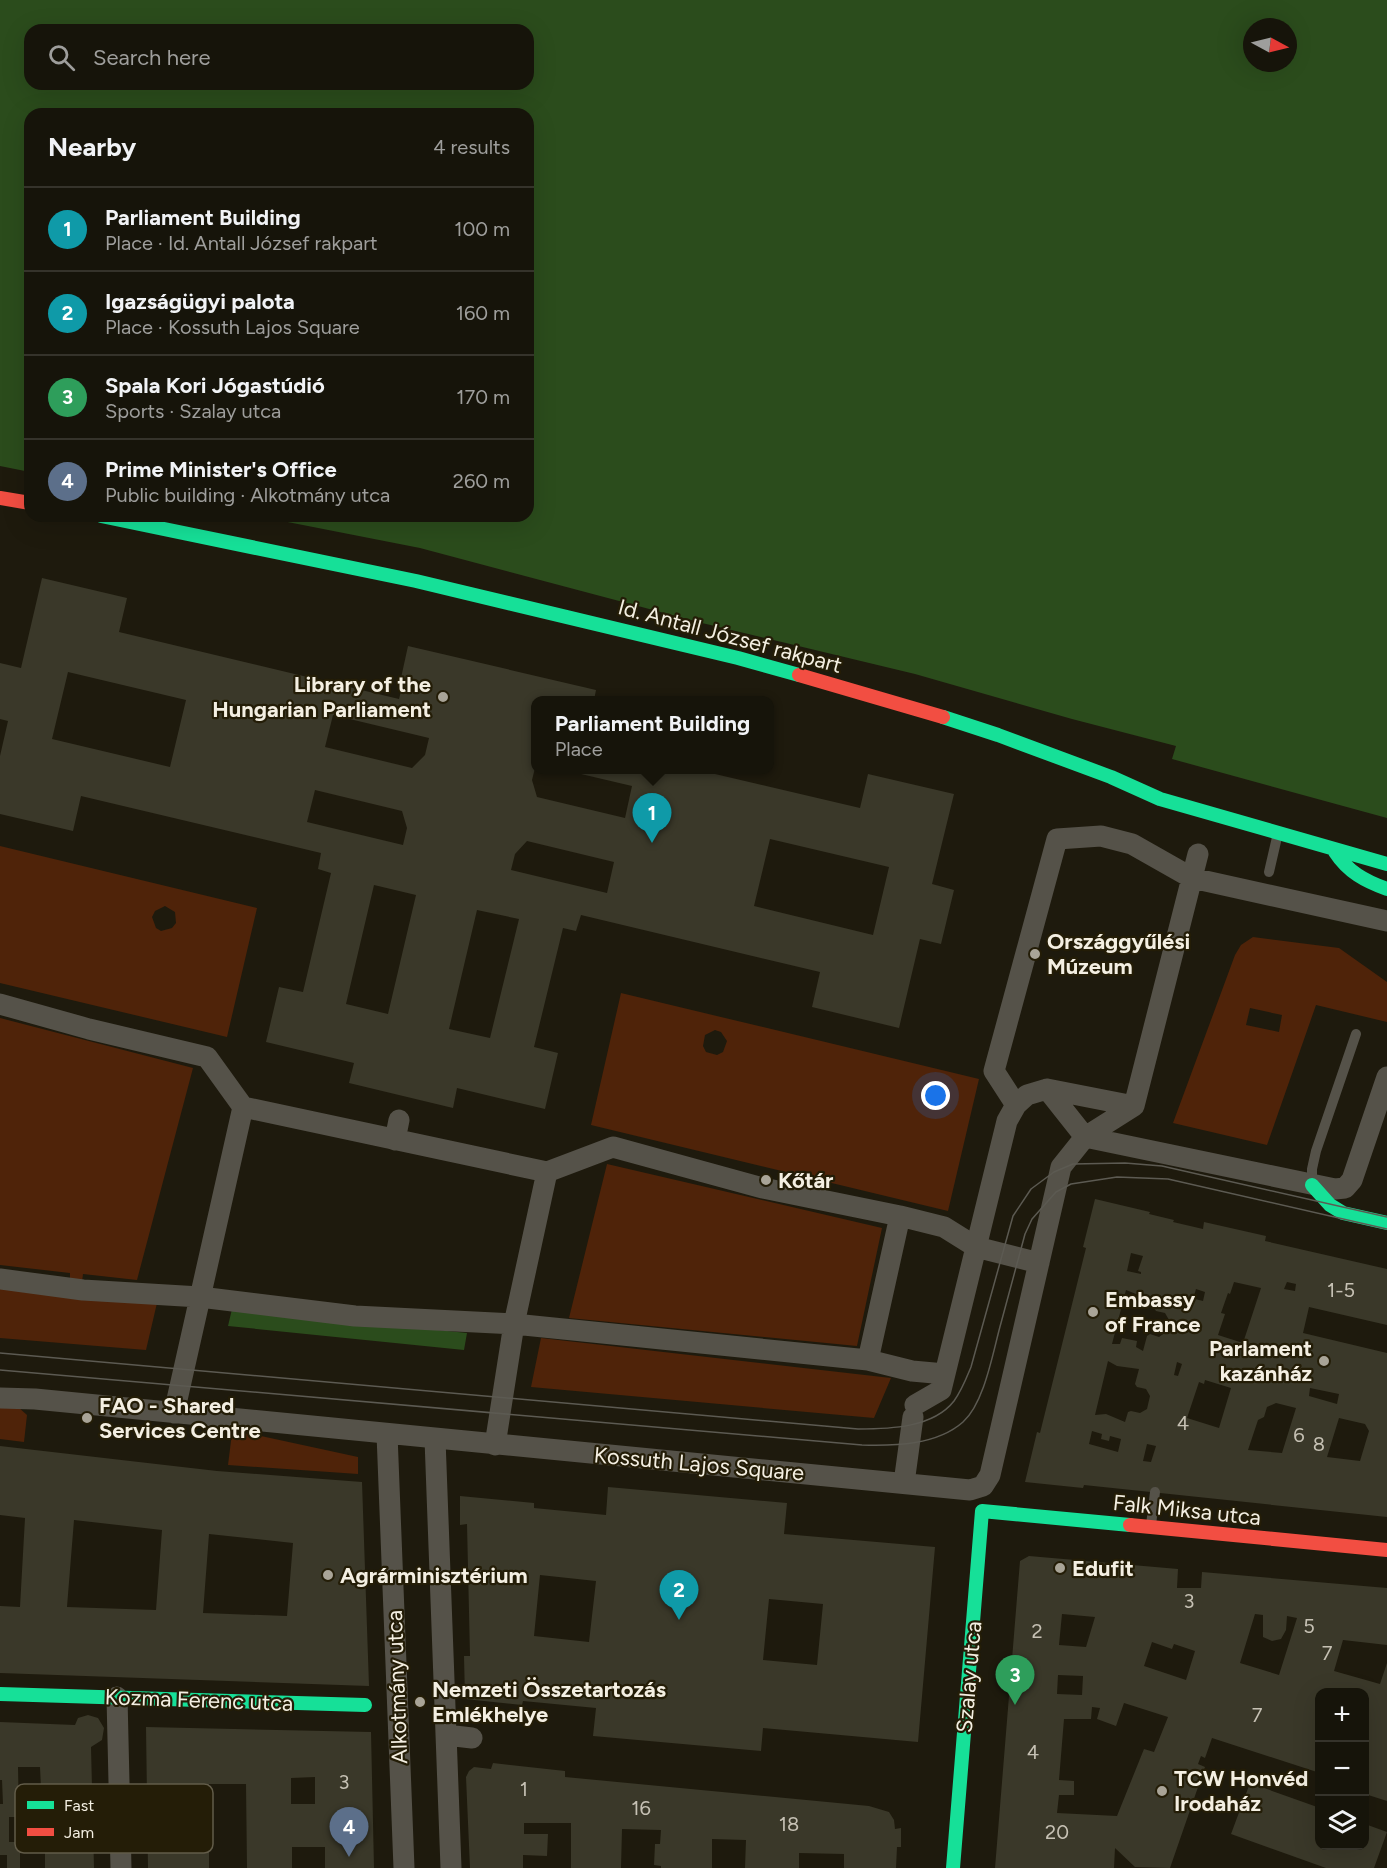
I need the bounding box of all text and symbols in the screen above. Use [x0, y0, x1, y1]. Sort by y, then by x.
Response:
north arrow [1243, 18, 1297, 72]
search box [24, 24, 534, 90]
icon: search [45, 41, 78, 74]
text: Search here [93, 44, 211, 71]
text: Nearby [48, 131, 136, 163]
text: 4 results [433, 135, 510, 159]
text: Parliament Building [105, 204, 301, 231]
text: 1 [63, 217, 72, 241]
text: 100 m [454, 217, 510, 241]
text: Place · Id. Antall József rakpart [105, 231, 378, 255]
text: Igazságügyi palota [105, 288, 295, 315]
text: 2 [62, 301, 73, 325]
text: 160 m [456, 301, 510, 325]
text: Place · Kossuth Lajos Square [105, 315, 360, 339]
text: Spala Kori Jógastúdió [105, 372, 325, 399]
text: 3 [62, 385, 73, 409]
text: 170 m [456, 385, 510, 409]
text: Sports · Szalay utca [105, 399, 281, 423]
text: Prime Minister's Office [105, 456, 337, 483]
text: 4 [61, 469, 74, 493]
text: 260 m [453, 469, 510, 493]
text: Public building · Alkotmány utca [105, 483, 390, 507]
street label: Id. Antall József rakpart [615, 593, 845, 679]
place label: Library of the Hungarian Parliament [212, 671, 431, 723]
marker: Library of the Hungarian Parliament [436, 690, 450, 704]
popup [531, 696, 774, 774]
text: Parliament Building [555, 710, 750, 737]
text: Place [555, 737, 603, 761]
pin: 1 [632, 794, 672, 843]
place label: Országgyűlési Múzeum [1047, 928, 1190, 980]
marker: Országgyűlési Múzeum [1028, 947, 1042, 961]
your location [921, 1081, 950, 1110]
place label: Kőtár [778, 1167, 834, 1194]
marker: Kőtár [759, 1173, 773, 1187]
house number: 1-5 [1327, 1278, 1355, 1302]
place label: Embassy of France [1105, 1286, 1200, 1338]
marker: Embassy of France [1086, 1305, 1100, 1319]
place label: Parlament kazánház [1209, 1335, 1312, 1387]
marker: Parlament kazánház [1317, 1354, 1331, 1368]
place label: FAO - Shared Services Centre [99, 1392, 261, 1444]
marker: FAO - Shared Services Centre [80, 1411, 94, 1425]
house number: 4 [1177, 1411, 1189, 1435]
house number: 6 [1293, 1423, 1305, 1447]
house number: 8 [1313, 1432, 1325, 1456]
street label: Kossuth Lajos Square [593, 1441, 805, 1487]
street label: Falk Miksa utca [1112, 1489, 1262, 1531]
place label: Edufit [1072, 1555, 1134, 1582]
marker: Edufit [1053, 1561, 1067, 1575]
place label: Agrárminisztérium [340, 1562, 528, 1589]
marker: Agrárminisztérium [321, 1568, 335, 1582]
pin: 2 [660, 1570, 698, 1620]
house number: 3 [1184, 1589, 1194, 1613]
street label: Alkotmány utca [381, 1610, 413, 1764]
house number: 5 [1303, 1614, 1315, 1638]
house number: 2 [1031, 1619, 1043, 1643]
street label: Szalay utca [951, 1620, 987, 1734]
house number: 7 [1322, 1641, 1333, 1665]
pin: 3 [996, 1656, 1034, 1705]
place label: Nemzeti Összetartozás Emlékhelye [432, 1676, 666, 1728]
street label: Kozma Ferenc utca [104, 1683, 294, 1717]
map controls [1315, 1688, 1369, 1850]
button: + [1315, 1688, 1369, 1742]
marker: Nemzeti Összetartozás Emlékhelye [413, 1695, 427, 1709]
house number: 7 [1252, 1703, 1263, 1727]
house number: 4 [1027, 1740, 1039, 1764]
button: − [1315, 1742, 1369, 1796]
place label: TCW Honvéd Irodaház [1174, 1765, 1308, 1817]
house number: 3 [339, 1770, 349, 1794]
house number: 1 [520, 1777, 528, 1801]
legend [15, 1784, 213, 1853]
marker: TCW Honvéd Irodaház [1155, 1784, 1169, 1798]
text: Fast [64, 1796, 94, 1815]
house number: 16 [631, 1796, 651, 1820]
button: layers [1315, 1796, 1369, 1850]
pin: 4 [330, 1808, 368, 1857]
house number: 18 [779, 1812, 799, 1836]
house number: 20 [1045, 1820, 1069, 1844]
text: Jam [64, 1823, 94, 1842]

